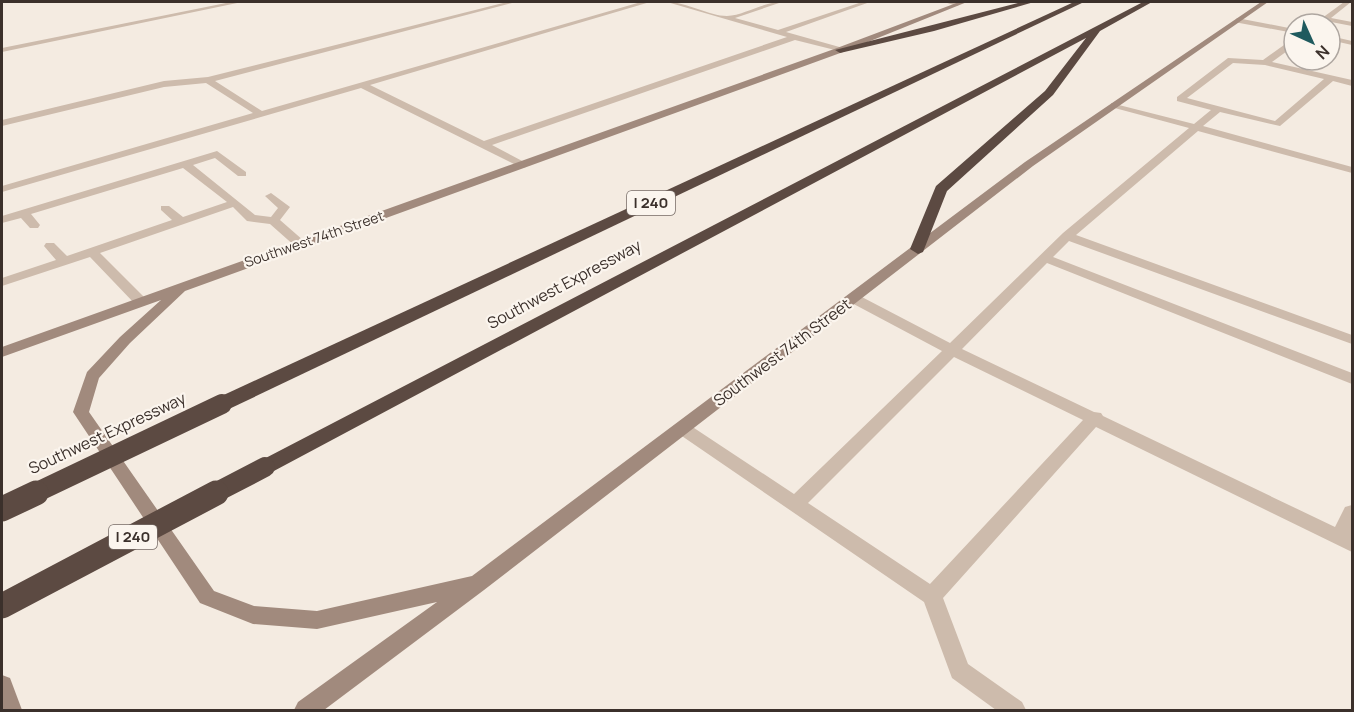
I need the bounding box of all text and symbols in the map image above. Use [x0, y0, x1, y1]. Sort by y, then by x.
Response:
north arrow [1282, 12, 1342, 72]
text: N [1311, 41, 1334, 64]
road number: I 240 [627, 191, 675, 215]
street label: Southwest 74th Street [242, 206, 386, 271]
street label: Southwest Expressway [483, 234, 645, 334]
street label: Southwest 74th Street [709, 293, 855, 411]
street label: Southwest Expressway [25, 387, 190, 479]
road number: I 240 [109, 525, 157, 549]

